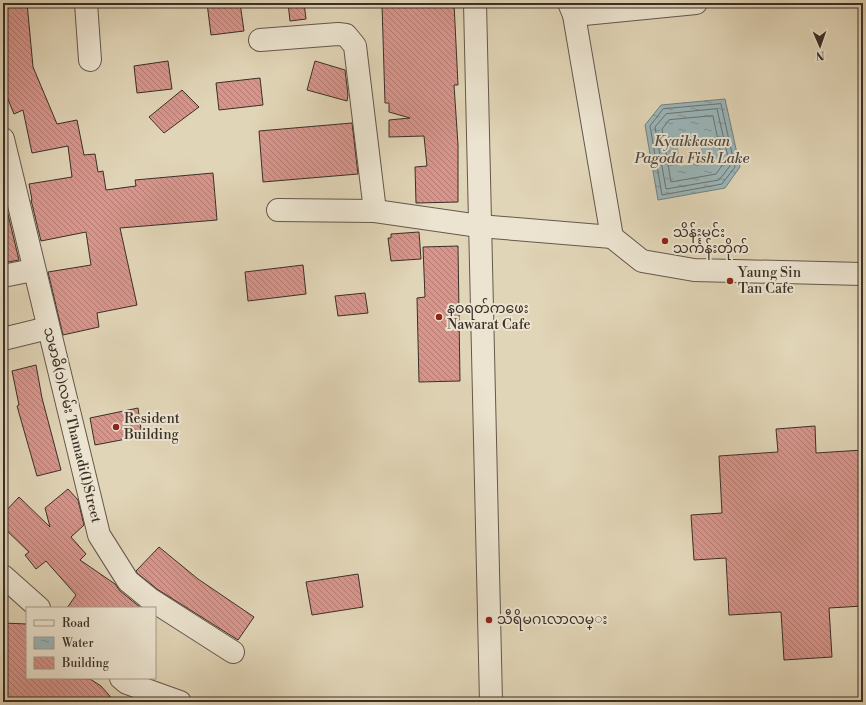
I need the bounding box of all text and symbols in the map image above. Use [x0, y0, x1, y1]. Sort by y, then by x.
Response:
north arrow [800, 26, 840, 66]
text: N [815, 48, 825, 62]
water label: Kyaikkasan Pagoda Fish Lake [633, 132, 750, 168]
place label: သိန်းမင်း သင်္ကန်းတိုက် [673, 222, 749, 260]
marker: သိန်းမင်း သင်္ကန်းတိုက် [660, 236, 670, 246]
place label: Yaung Sin Tan Cafe [737, 264, 802, 298]
marker: Yaung Sin Tan Cafe [725, 276, 735, 286]
place label: နဝရတ်ကဖေး Nawarat Cafe [447, 298, 531, 334]
marker: နဝရတ်ကဖေး Nawarat Cafe [434, 312, 444, 322]
street label: သမာဓိ(၁)လမ်း Thamadi(1)Street [39, 325, 107, 525]
place label: Resident Building [123, 410, 180, 444]
marker: Resident Building [111, 422, 121, 432]
legend [26, 607, 156, 679]
place label: သီရိမဂၤလာလမ္‌း [497, 609, 607, 631]
marker: သီရိမဂၤလာလမ္‌း [484, 615, 494, 625]
text: Road [62, 616, 90, 631]
text: Water [61, 636, 94, 651]
text: Building [61, 656, 110, 671]

